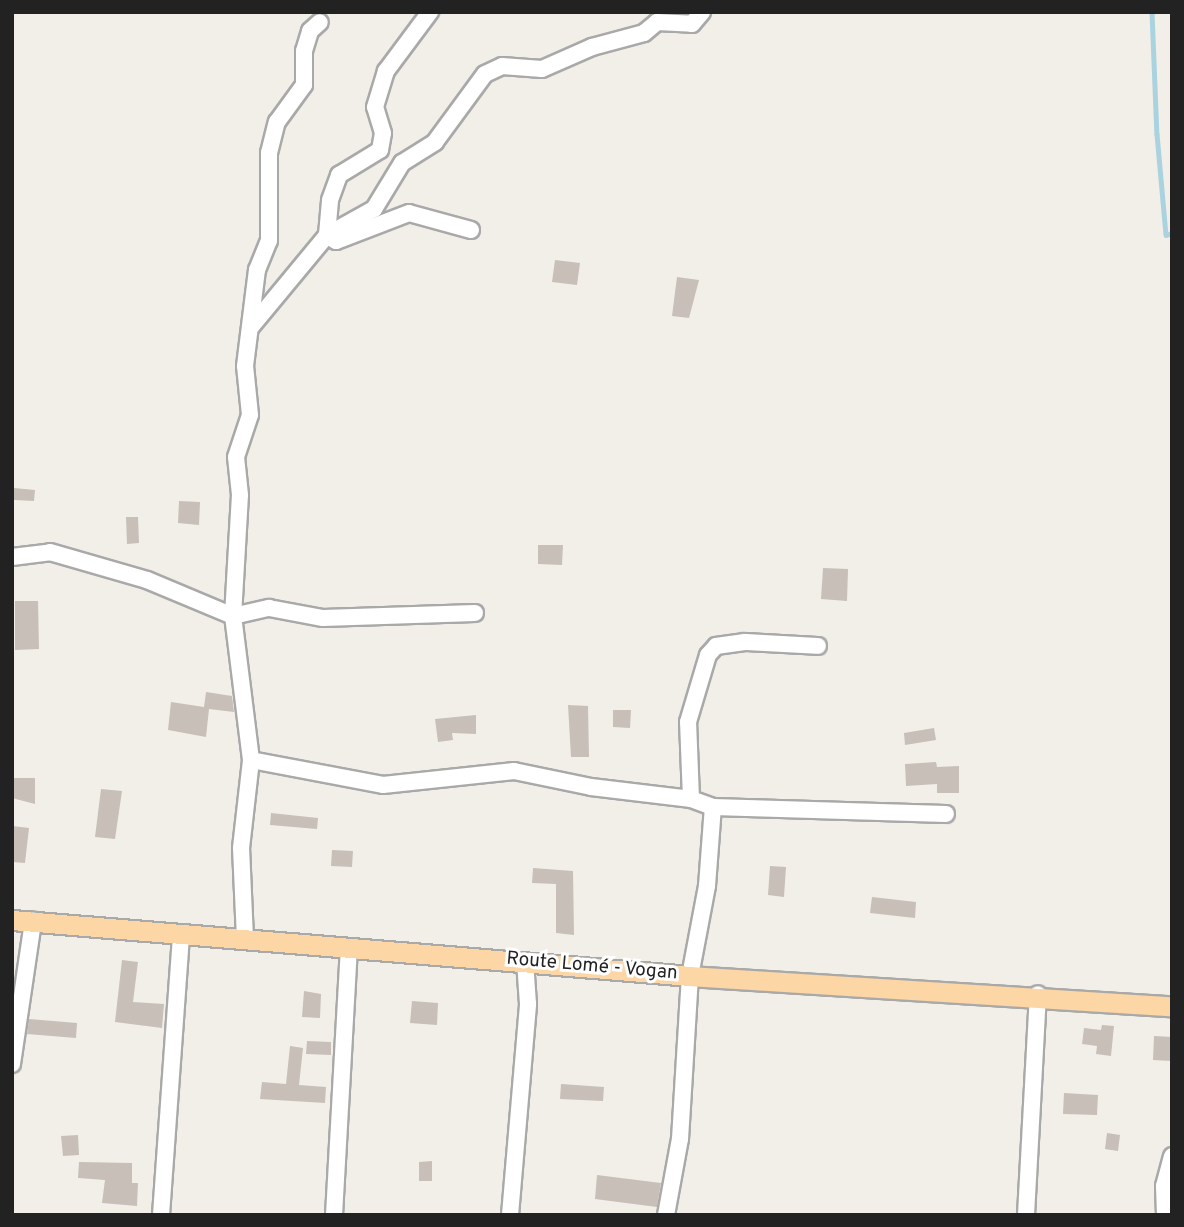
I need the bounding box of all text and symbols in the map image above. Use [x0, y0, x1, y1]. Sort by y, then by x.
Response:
street label: Route Lomé - Vogan [505, 948, 679, 986]

